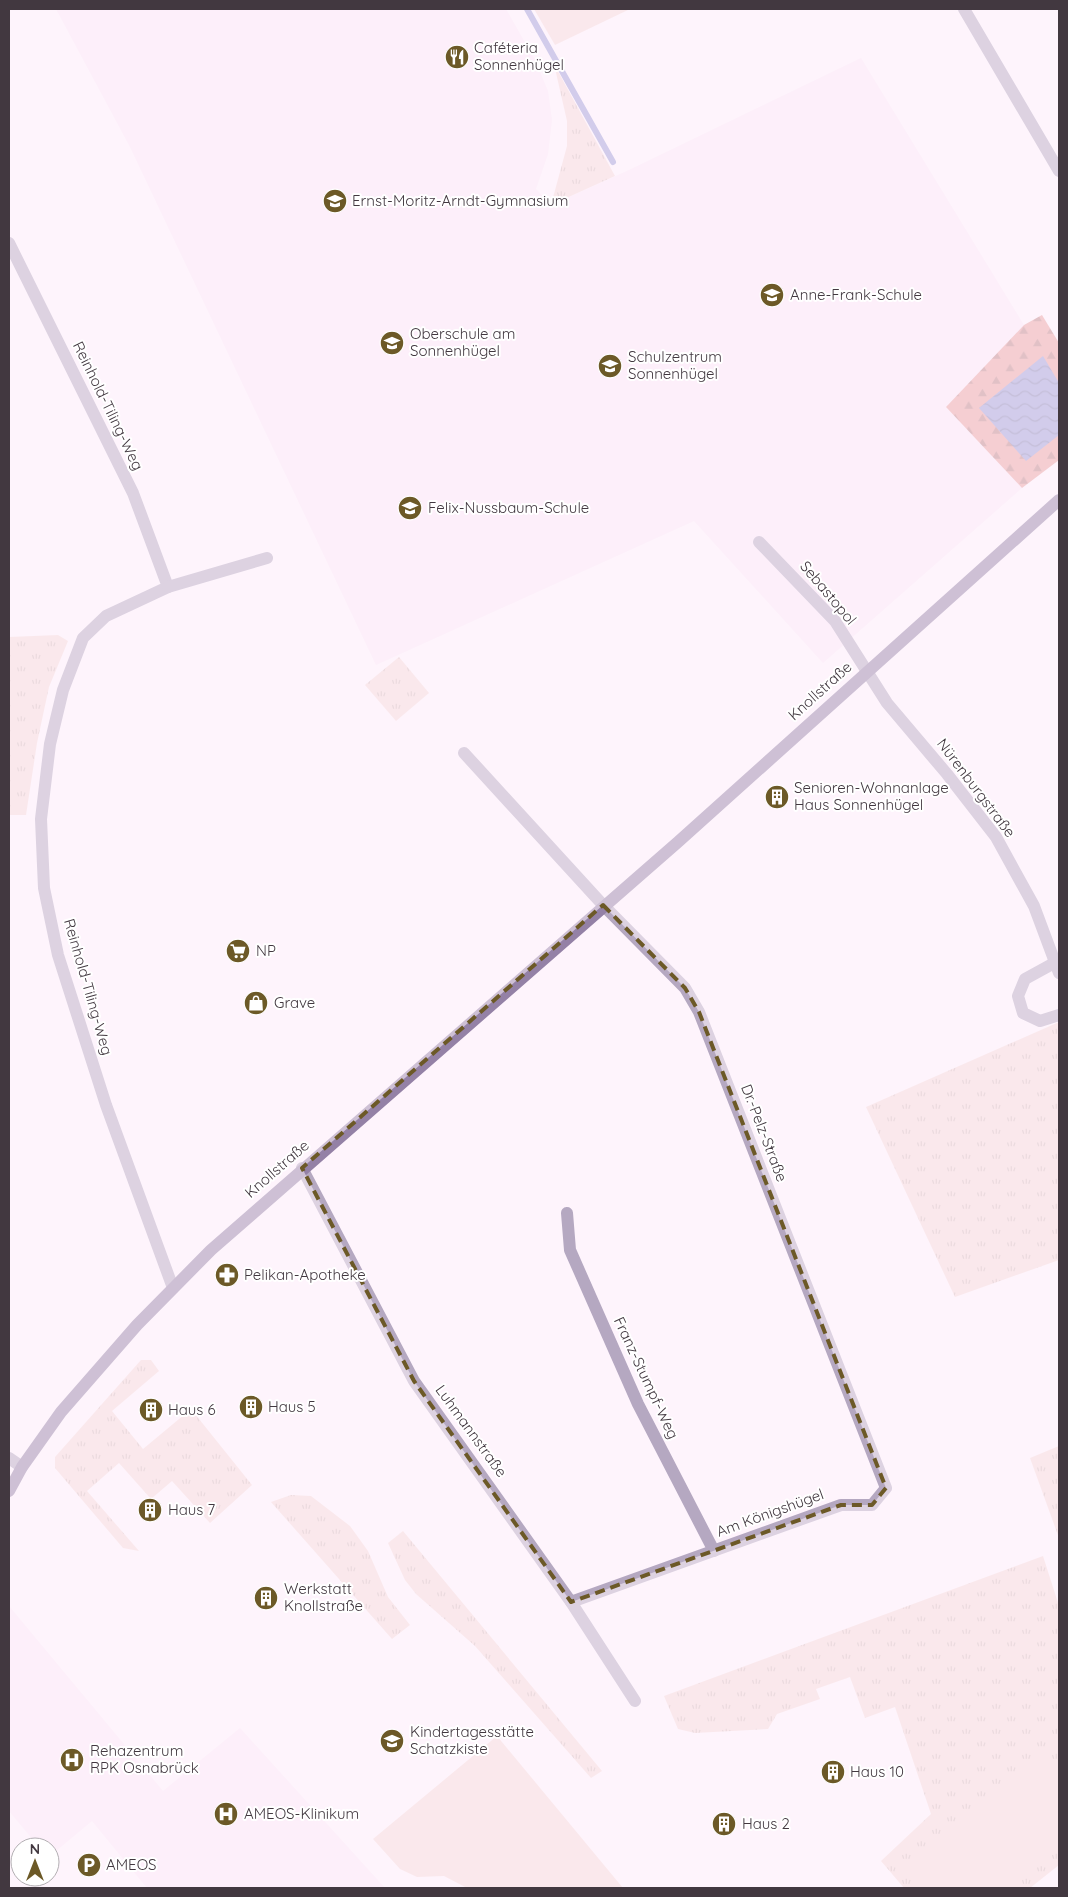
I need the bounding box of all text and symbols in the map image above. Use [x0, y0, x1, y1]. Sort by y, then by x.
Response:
place label: Caféteria Sonnenhügel [474, 38, 564, 74]
restaurant icon: Caféteria Sonnenhügel [444, 44, 470, 70]
school or university icon: Ernst-Moritz-Arndt-Gymnasium [322, 188, 348, 214]
place label: Ernst-Moritz-Arndt-Gymnasium [352, 191, 569, 210]
school or university icon: Anne-Frank-Schule [759, 282, 785, 308]
place label: Anne-Frank-Schule [790, 285, 922, 304]
place label: Oberschule am Sonnenhügel [410, 324, 515, 360]
school or university icon: Oberschule am Sonnenhügel [379, 330, 405, 356]
street label: Reinhold-Tiling-Weg [69, 338, 148, 473]
place label: Schulzentrum Sonnenhügel [628, 347, 722, 383]
school or university icon: Schulzentrum Sonnenhügel [597, 353, 623, 379]
school or university icon: Felix-Nussbaum-Schule [397, 495, 423, 521]
place label: Felix-Nussbaum-Schule [428, 498, 589, 517]
street label: Sebastopol [796, 557, 861, 629]
street label: Knollstraße [784, 657, 855, 724]
street label: Nürenburgstraße [933, 735, 1020, 841]
place label: Senioren-Wohnanlage Haus Sonnenhügel [794, 778, 949, 814]
building icon: Senioren-Wohnanlage Haus Sonnenhügel [764, 784, 790, 810]
street label: Reinhold-Tiling-Weg [60, 916, 117, 1057]
supermarket icon: NP [225, 938, 251, 964]
place label: NP [256, 941, 276, 960]
shop icon: Grave [243, 990, 269, 1016]
place label: Grave [274, 993, 315, 1012]
street label: Dr.-Pelz-Straße [737, 1081, 792, 1184]
street label: Knollstraße [241, 1136, 313, 1202]
pharmacy icon: Pelikan-Apotheke [214, 1262, 240, 1288]
place label: Pelikan-Apotheke [244, 1265, 366, 1284]
street label: Franz-Stumpf-Weg [610, 1314, 683, 1442]
street label: Luhmannstraße [432, 1381, 511, 1481]
building icon: Haus 5 [238, 1394, 264, 1420]
building icon: Haus 6 [138, 1397, 164, 1423]
place label: Haus 5 [268, 1397, 316, 1416]
place label: Haus 6 [168, 1400, 215, 1419]
street label: Am Königshügel [714, 1484, 826, 1541]
building icon: Haus 7 [137, 1497, 163, 1523]
place label: Haus 7 [168, 1500, 215, 1519]
place label: Werkstatt Knollstraße [284, 1579, 363, 1615]
building icon: Werkstatt Knollstraße [253, 1585, 279, 1611]
place label: Kindertagesstätte Schatzkiste [410, 1722, 534, 1758]
school or university icon: Kindertagesstätte Schatzkiste [379, 1728, 405, 1754]
place label: Rehazentrum RPK Osnabrück [90, 1741, 199, 1777]
hospital icon: Rehazentrum RPK Osnabrück [59, 1747, 85, 1773]
building icon: Haus 10 [820, 1759, 846, 1785]
place label: Haus 10 [850, 1762, 904, 1781]
hospital icon: AMEOS-Klinikum [213, 1801, 239, 1827]
place label: AMEOS-Klinikum [244, 1804, 359, 1823]
building icon: Haus 2 [711, 1811, 737, 1837]
place label: Haus 2 [742, 1814, 790, 1833]
north arrow [10, 1837, 60, 1887]
text: N [30, 1840, 40, 1858]
parking icon: AMEOS [76, 1852, 102, 1878]
place label: AMEOS [106, 1855, 157, 1874]

